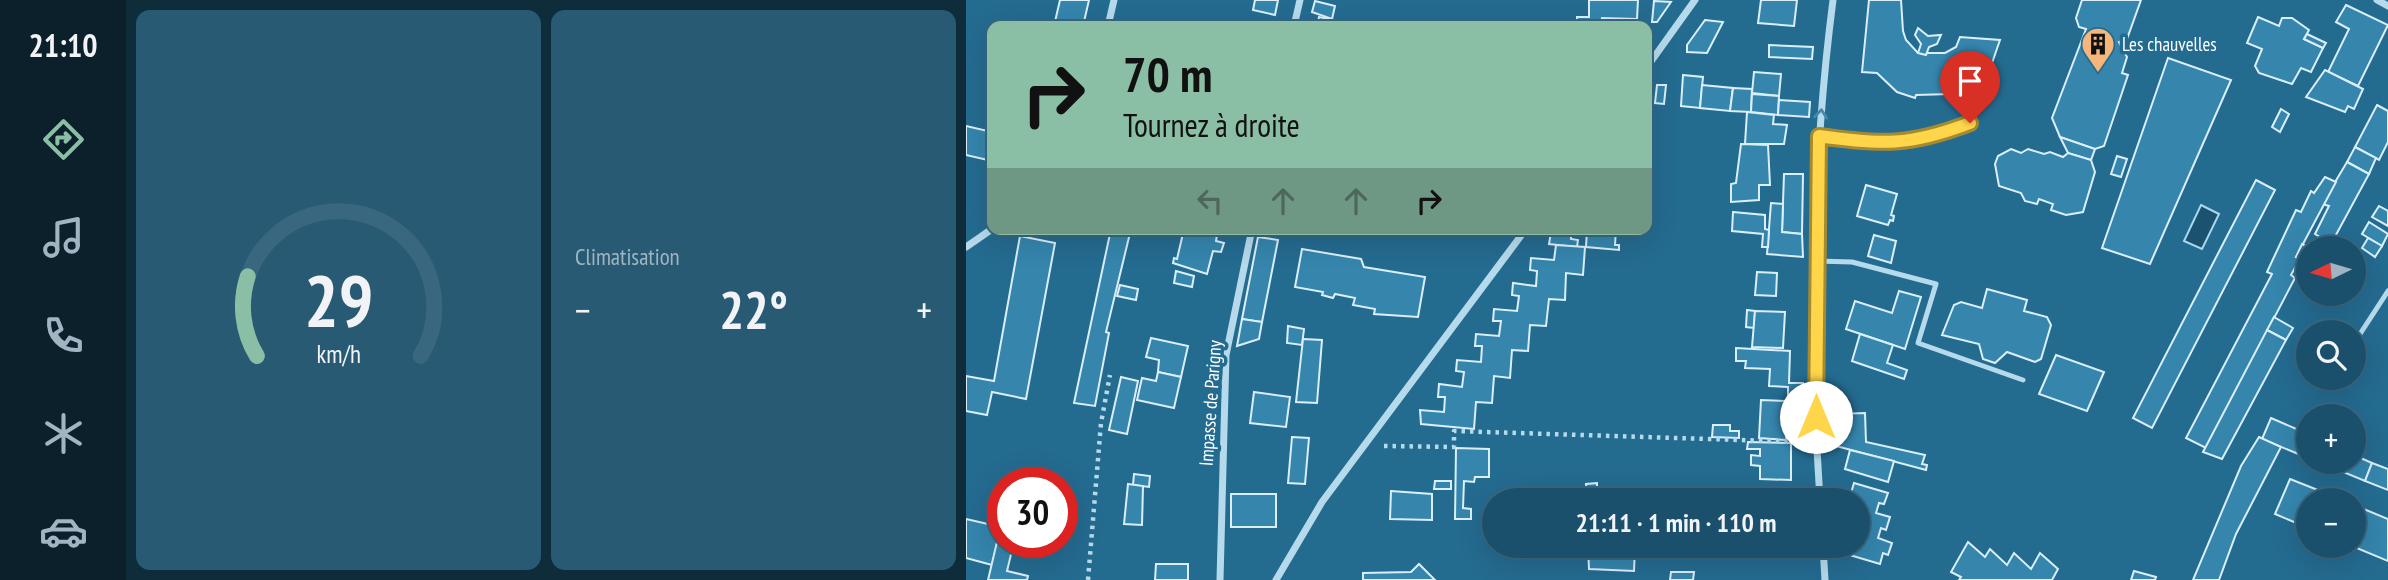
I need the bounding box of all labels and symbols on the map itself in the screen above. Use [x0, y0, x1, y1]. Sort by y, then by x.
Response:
building icon: Les chauvelles [2079, 25, 2117, 74]
place label: Les chauvelles [2122, 32, 2217, 56]
pin [1940, 51, 2000, 123]
one-way arrow [1813, 108, 1828, 119]
north arrow [2296, 236, 2366, 306]
street label: Impasse de Parigny [1194, 338, 1226, 467]
position arrow [1779, 380, 1853, 454]
speed limit sign: 30 [987, 467, 1078, 558]

